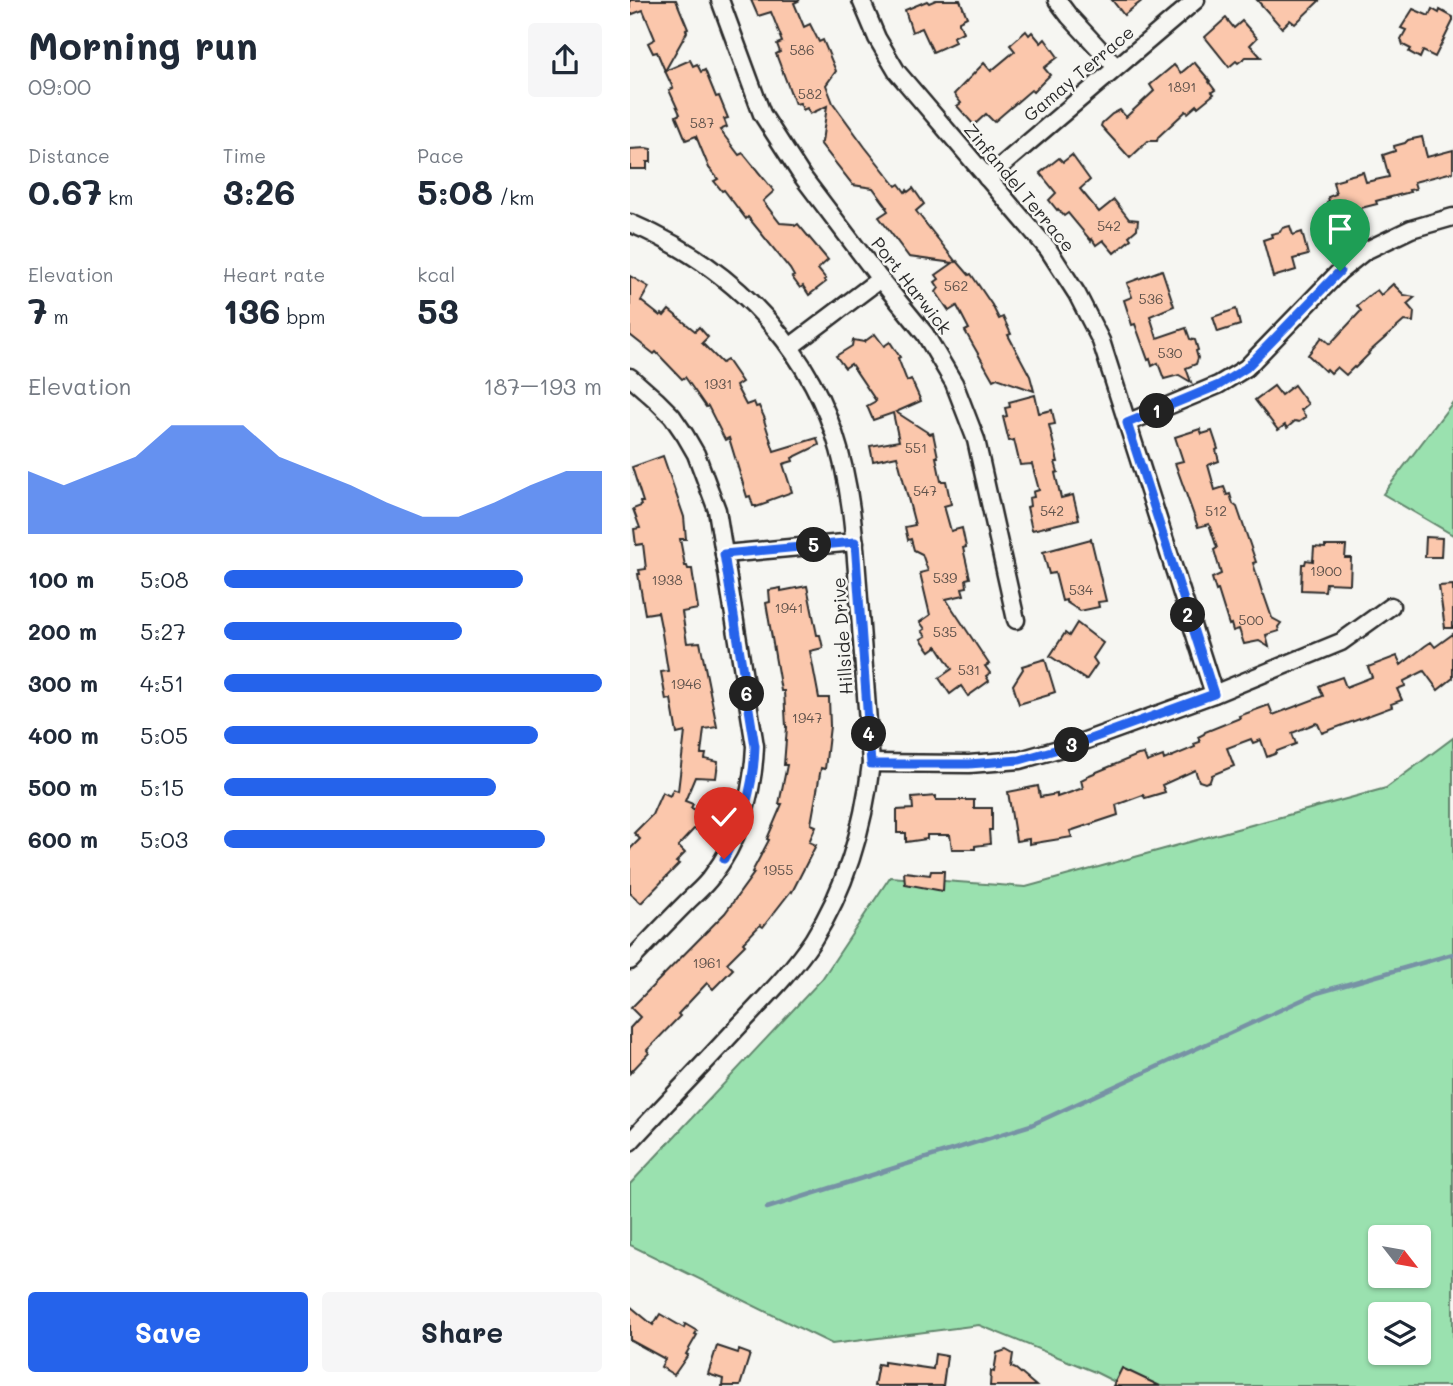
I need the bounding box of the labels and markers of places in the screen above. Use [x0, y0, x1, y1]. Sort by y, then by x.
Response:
pin [1310, 199, 1370, 271]
pin: 1 [1140, 394, 1174, 428]
pin: 5 [796, 528, 832, 562]
pin: 2 [1170, 598, 1206, 632]
pin: 6 [730, 676, 764, 712]
pin: 4 [852, 716, 886, 752]
pin: 3 [1054, 728, 1090, 762]
pin [694, 787, 754, 859]

